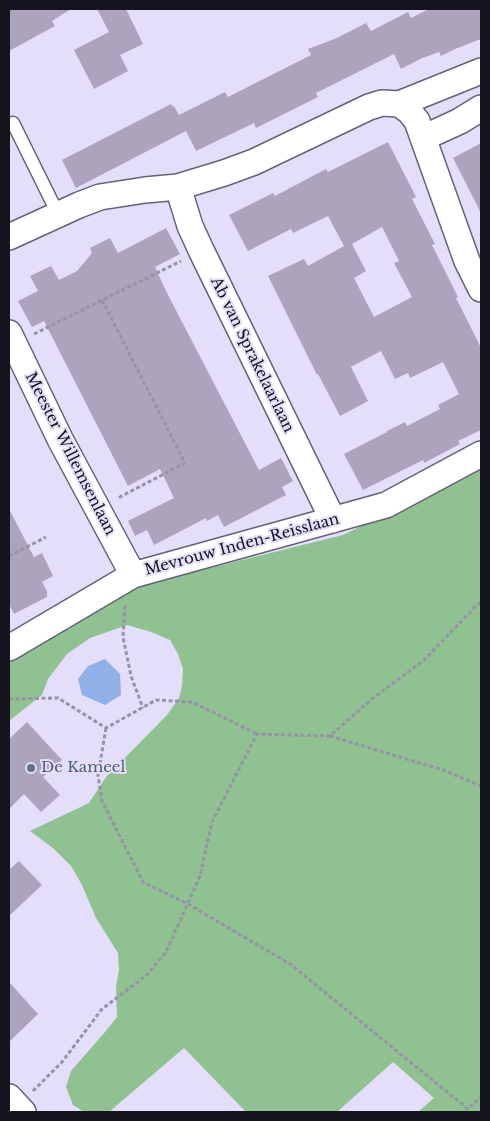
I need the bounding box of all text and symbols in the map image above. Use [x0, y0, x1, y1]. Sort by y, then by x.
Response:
street label: Ab van Sprakelaarlaan [207, 274, 297, 436]
street label: Meester Willemsenlaan [21, 370, 119, 538]
street label: Mevrouw Inden-Reisslaan [143, 510, 341, 580]
place label: De Kameel [41, 759, 125, 777]
marker: De Kameel [25, 762, 37, 774]

